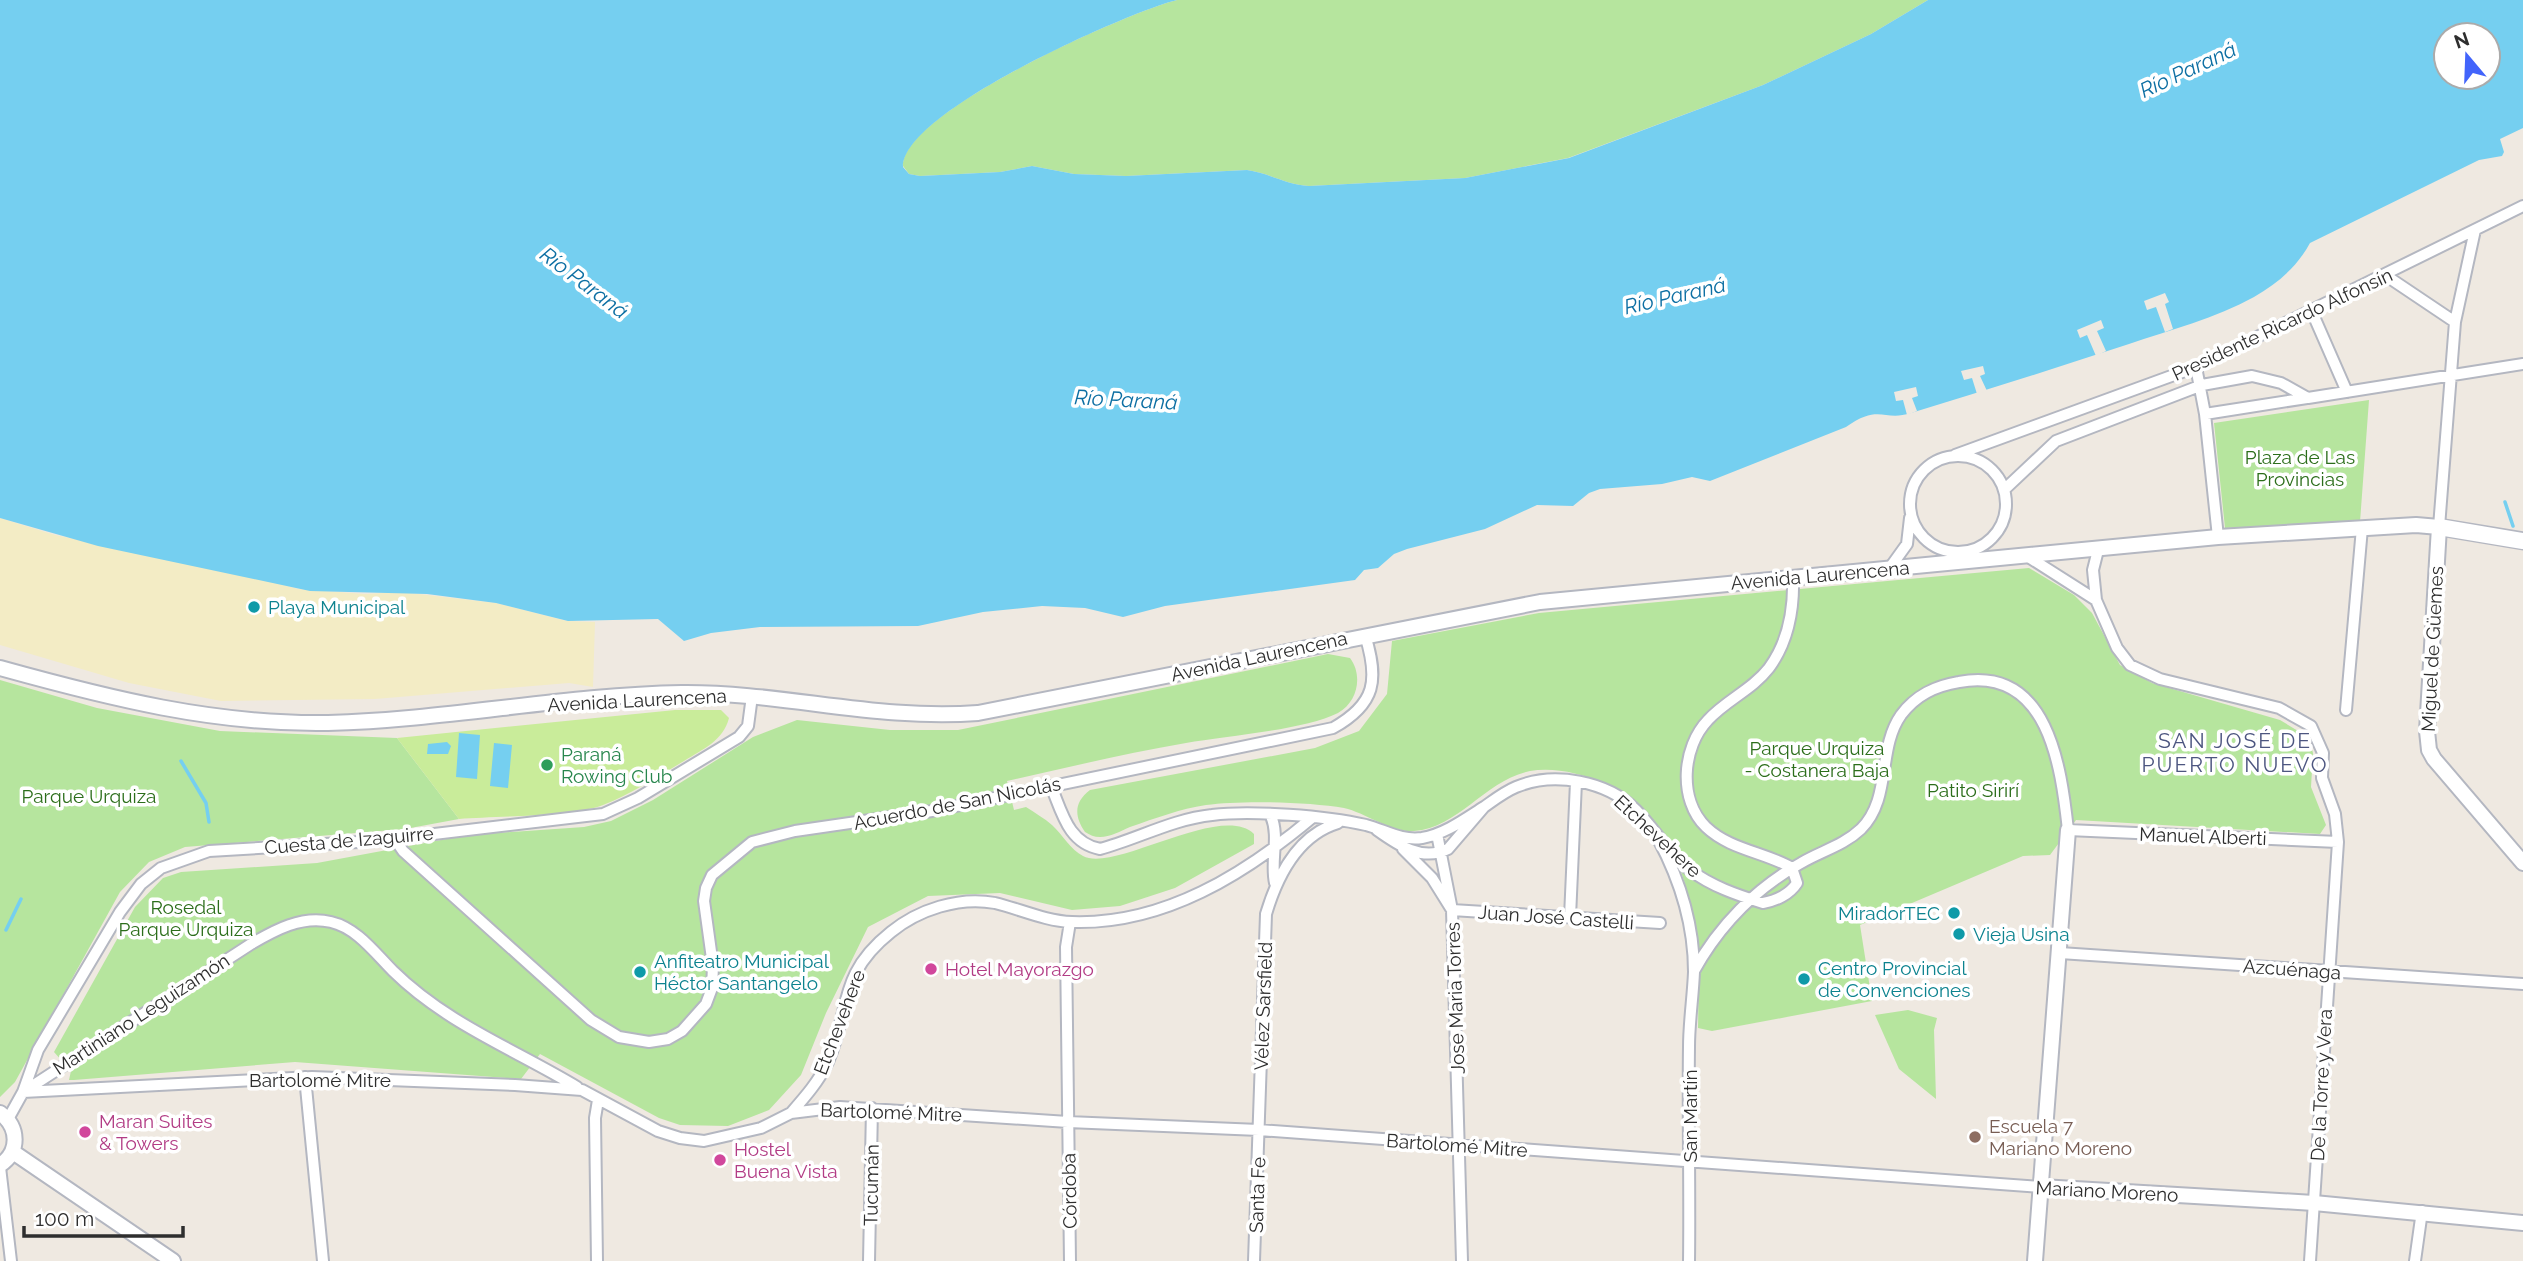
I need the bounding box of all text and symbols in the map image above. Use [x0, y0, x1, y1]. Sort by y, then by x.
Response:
north arrow [2432, 21, 2502, 91]
text: N [2451, 27, 2472, 53]
water label: Río Paraná [2136, 36, 2240, 103]
water label: Río Paraná [535, 241, 633, 324]
street label: Presidente Ricardo Alfonsín [2168, 263, 2396, 385]
water label: Río Paraná [1622, 272, 1728, 319]
water label: Río Paraná [1074, 384, 1178, 415]
park label: Plaza de Las Provincias [2245, 446, 2355, 490]
street label: Avenida Laurencena [1730, 556, 1910, 594]
street label: Miguel de Güemes [2417, 565, 2447, 733]
place label: Playa Municipal [268, 596, 406, 618]
marker: Playa Municipal [246, 599, 262, 615]
street label: Avenida Laurencena [1169, 627, 1349, 685]
street label: Avenida Laurencena [547, 684, 727, 716]
district label: SAN JOSÉ DE PUERTO NUEVO [2141, 728, 2329, 777]
park label: Parque Urquiza - Costanera Baja [1745, 737, 1889, 781]
place label: Paraná Rowing Club [561, 743, 673, 787]
marker: Paraná Rowing Club [539, 757, 555, 773]
street label: Acuerdo de San Nicolás [852, 772, 1062, 834]
park label: Patito Sirirí [1927, 779, 2020, 801]
park label: Parque Urquiza [22, 785, 156, 807]
street label: Etchevehere [1610, 790, 1706, 882]
street label: Cuesta de Izaguirre [263, 822, 435, 858]
street label: Manuel Alberti [2139, 823, 2267, 849]
park label: Rosedal Parque Urquiza [119, 896, 253, 940]
street label: Juan José Castelli [1477, 901, 1635, 933]
place label: MiradorTEC [1838, 902, 1940, 924]
marker: MiradorTEC [1946, 905, 1962, 921]
street label: Jose Maria Torres [1441, 922, 1469, 1074]
place label: Vieja Usina [1973, 923, 2070, 945]
marker: Vieja Usina [1951, 926, 1967, 942]
street label: Vélez Sarsfield [1250, 941, 1276, 1071]
street label: Martiniano Leguizamón [49, 949, 233, 1079]
place label: Anfiteatro Municipal Héctor Santangelo [654, 950, 830, 994]
street label: Azcuénaga [2242, 955, 2342, 983]
place label: Centro Provincial de Convenciones [1818, 957, 1970, 1001]
place label: Hotel Mayorazgo [945, 958, 1094, 980]
marker: Hotel Mayorazgo [923, 961, 939, 977]
marker: Anfiteatro Municipal Héctor Santangelo [632, 964, 648, 980]
street label: Etchevehere [809, 966, 869, 1078]
marker: Centro Provincial de Convenciones [1796, 971, 1812, 987]
street label: De la Torre y Vera [2306, 1008, 2336, 1162]
street label: Bartolomé Mitre [249, 1069, 391, 1091]
street label: San Martín [1679, 1070, 1701, 1163]
street label: Bartolomé Mitre [820, 1099, 962, 1125]
place label: Maran Suites & Towers [99, 1110, 212, 1154]
place label: Escuela 7 Mariano Moreno [1989, 1115, 2132, 1159]
marker: Maran Suites & Towers [77, 1124, 93, 1140]
street label: Bartolomé Mitre [1385, 1129, 1529, 1161]
marker: Escuela 7 Mariano Moreno [1967, 1129, 1983, 1145]
place label: Hostel Buena Vista [734, 1138, 838, 1182]
street label: Tucumán [859, 1144, 883, 1226]
marker: Hostel Buena Vista [712, 1152, 728, 1168]
street label: Córdoba [1057, 1153, 1081, 1229]
street label: Santa Fe [1245, 1157, 1269, 1233]
street label: Mariano Moreno [2035, 1176, 2179, 1206]
scale bar [24, 1194, 184, 1238]
text: 100 m [35, 1206, 94, 1231]

